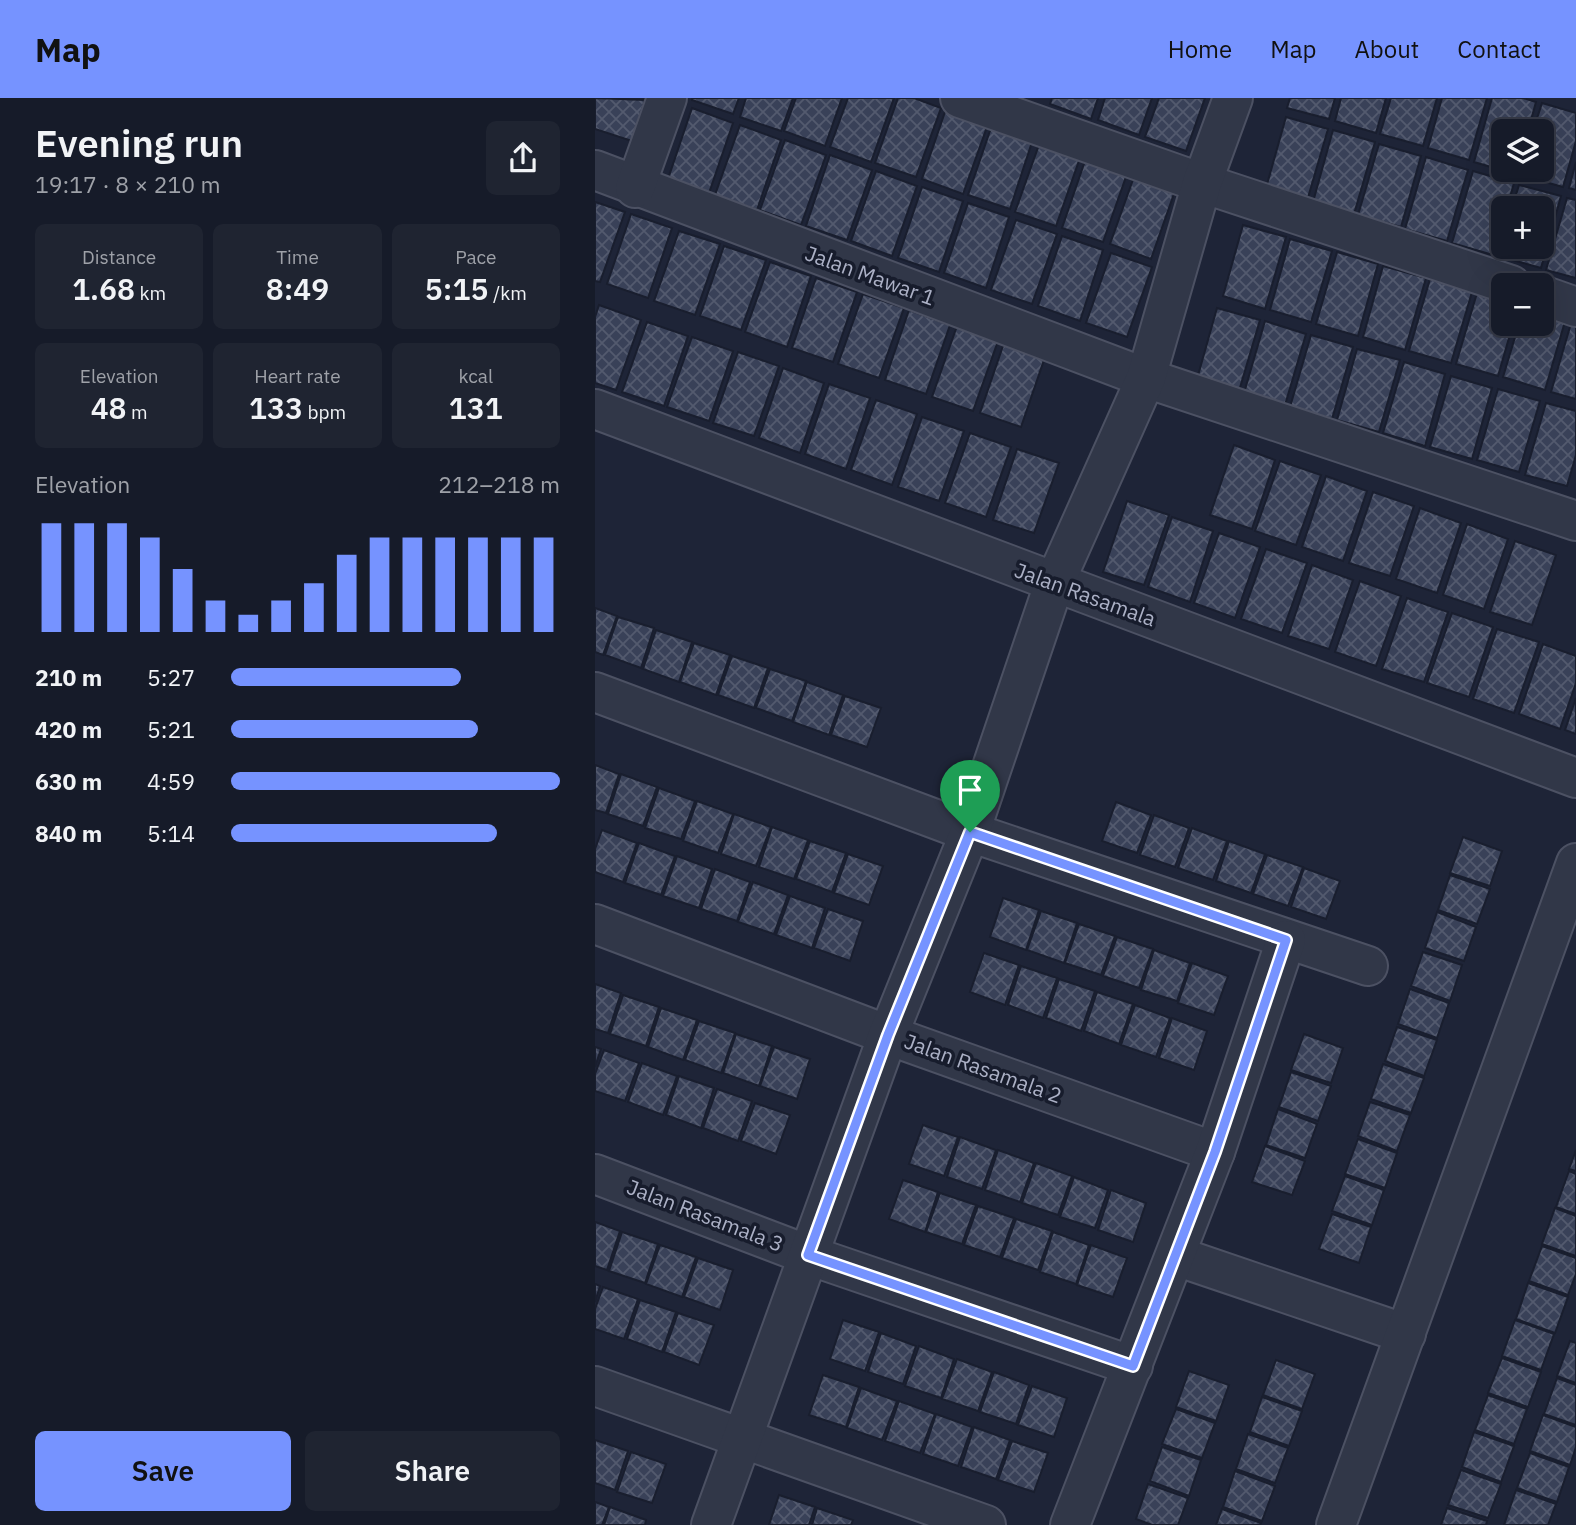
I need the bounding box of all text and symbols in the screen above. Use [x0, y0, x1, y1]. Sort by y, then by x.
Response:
text: Map [35, 28, 101, 71]
text: Home [1168, 33, 1232, 65]
text: Map [1270, 33, 1316, 65]
text: About [1354, 33, 1419, 65]
text: Contact [1457, 33, 1541, 65]
text: Evening run [35, 118, 243, 167]
map controls [1491, 119, 1554, 336]
button: layers [1491, 119, 1554, 182]
button: share [486, 121, 560, 195]
text: 19:17 · 8 × 210 m [35, 169, 221, 199]
button: + [1491, 196, 1554, 259]
street label: Jalan Mawar 1 [801, 239, 939, 312]
text: Distance [82, 245, 156, 269]
text: Time [276, 245, 319, 269]
text: Pace [455, 245, 497, 269]
text: 1.68 [72, 269, 135, 308]
text: 8:49 [266, 269, 329, 308]
text: 5:15 [425, 269, 488, 308]
button: − [1491, 273, 1554, 336]
text: km [135, 281, 166, 305]
text: /km [488, 281, 527, 305]
text: Elevation [80, 364, 159, 388]
text: Heart rate [254, 364, 341, 388]
text: kcal [459, 364, 493, 388]
text: 48 [91, 388, 127, 427]
text: 133 [249, 388, 303, 427]
text: 131 [449, 388, 503, 427]
text: m [127, 400, 148, 424]
text: bpm [303, 400, 346, 424]
text: Elevation [35, 469, 130, 499]
text: 212–218 m [438, 469, 560, 499]
street label: Jalan Rasamala [1011, 556, 1160, 633]
text: 210 m [35, 662, 102, 692]
text: 5:27 [147, 662, 195, 692]
text: 420 m [35, 714, 102, 744]
text: 5:21 [147, 714, 195, 744]
pin [940, 760, 1000, 832]
text: 630 m [35, 766, 102, 796]
text: 4:59 [147, 766, 195, 796]
icon: arrive [951, 771, 989, 809]
text: 840 m [35, 818, 102, 848]
text: 5:14 [147, 818, 195, 848]
street label: Jalan Rasamala 2 [901, 1027, 1066, 1110]
street label: Jalan Rasamala 3 [623, 1172, 788, 1258]
button: Save [35, 1431, 291, 1511]
button: Share [305, 1431, 560, 1511]

